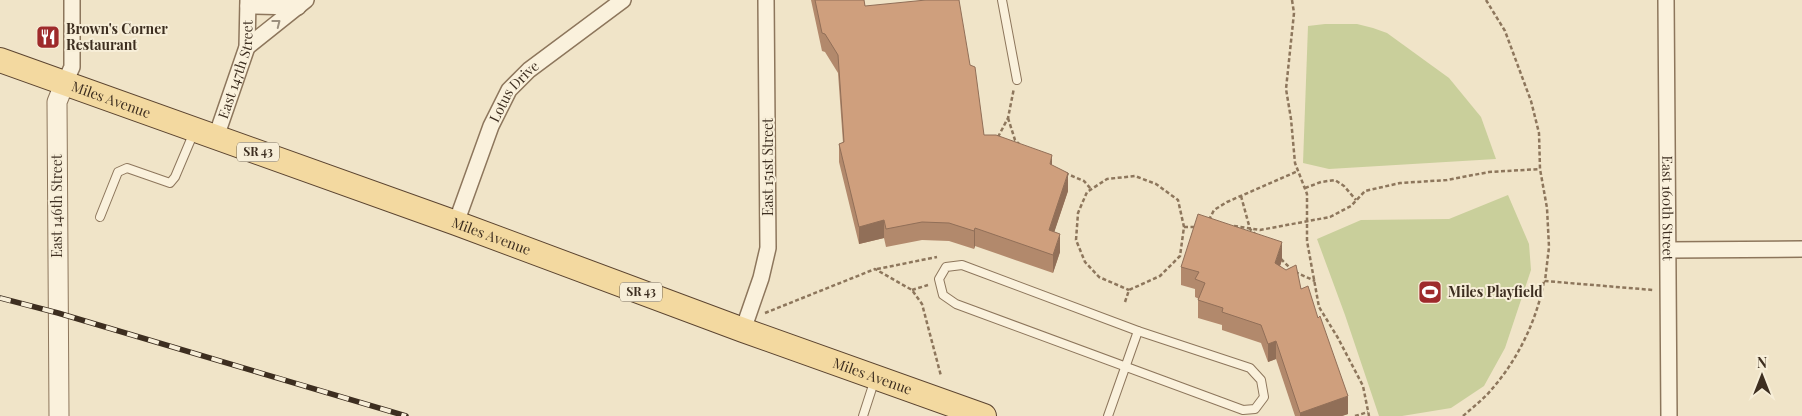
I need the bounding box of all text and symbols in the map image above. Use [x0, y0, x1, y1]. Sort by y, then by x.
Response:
place label: Brown's Corner Restaurant [66, 19, 168, 54]
street label: East 147th Street [213, 19, 257, 121]
one-way arrow [271, 21, 280, 29]
restaurant icon: Brown's Corner Restaurant [35, 24, 61, 50]
street label: Lotus Drive [484, 56, 542, 125]
street label: Miles Avenue [69, 76, 153, 122]
street label: East 151st Street [758, 117, 777, 216]
road number: SR 43 [237, 142, 279, 162]
street label: East 146th Street [47, 153, 66, 258]
street label: East 160th Street [1658, 155, 1678, 262]
street label: Miles Avenue [449, 212, 534, 259]
sports icon: Miles Playfield [1417, 279, 1443, 305]
road number: SR 43 [620, 282, 662, 302]
place label: Miles Playfield [1448, 282, 1543, 301]
north arrow [1737, 351, 1787, 401]
street label: Miles Avenue [830, 353, 915, 399]
text: N [1757, 353, 1767, 372]

